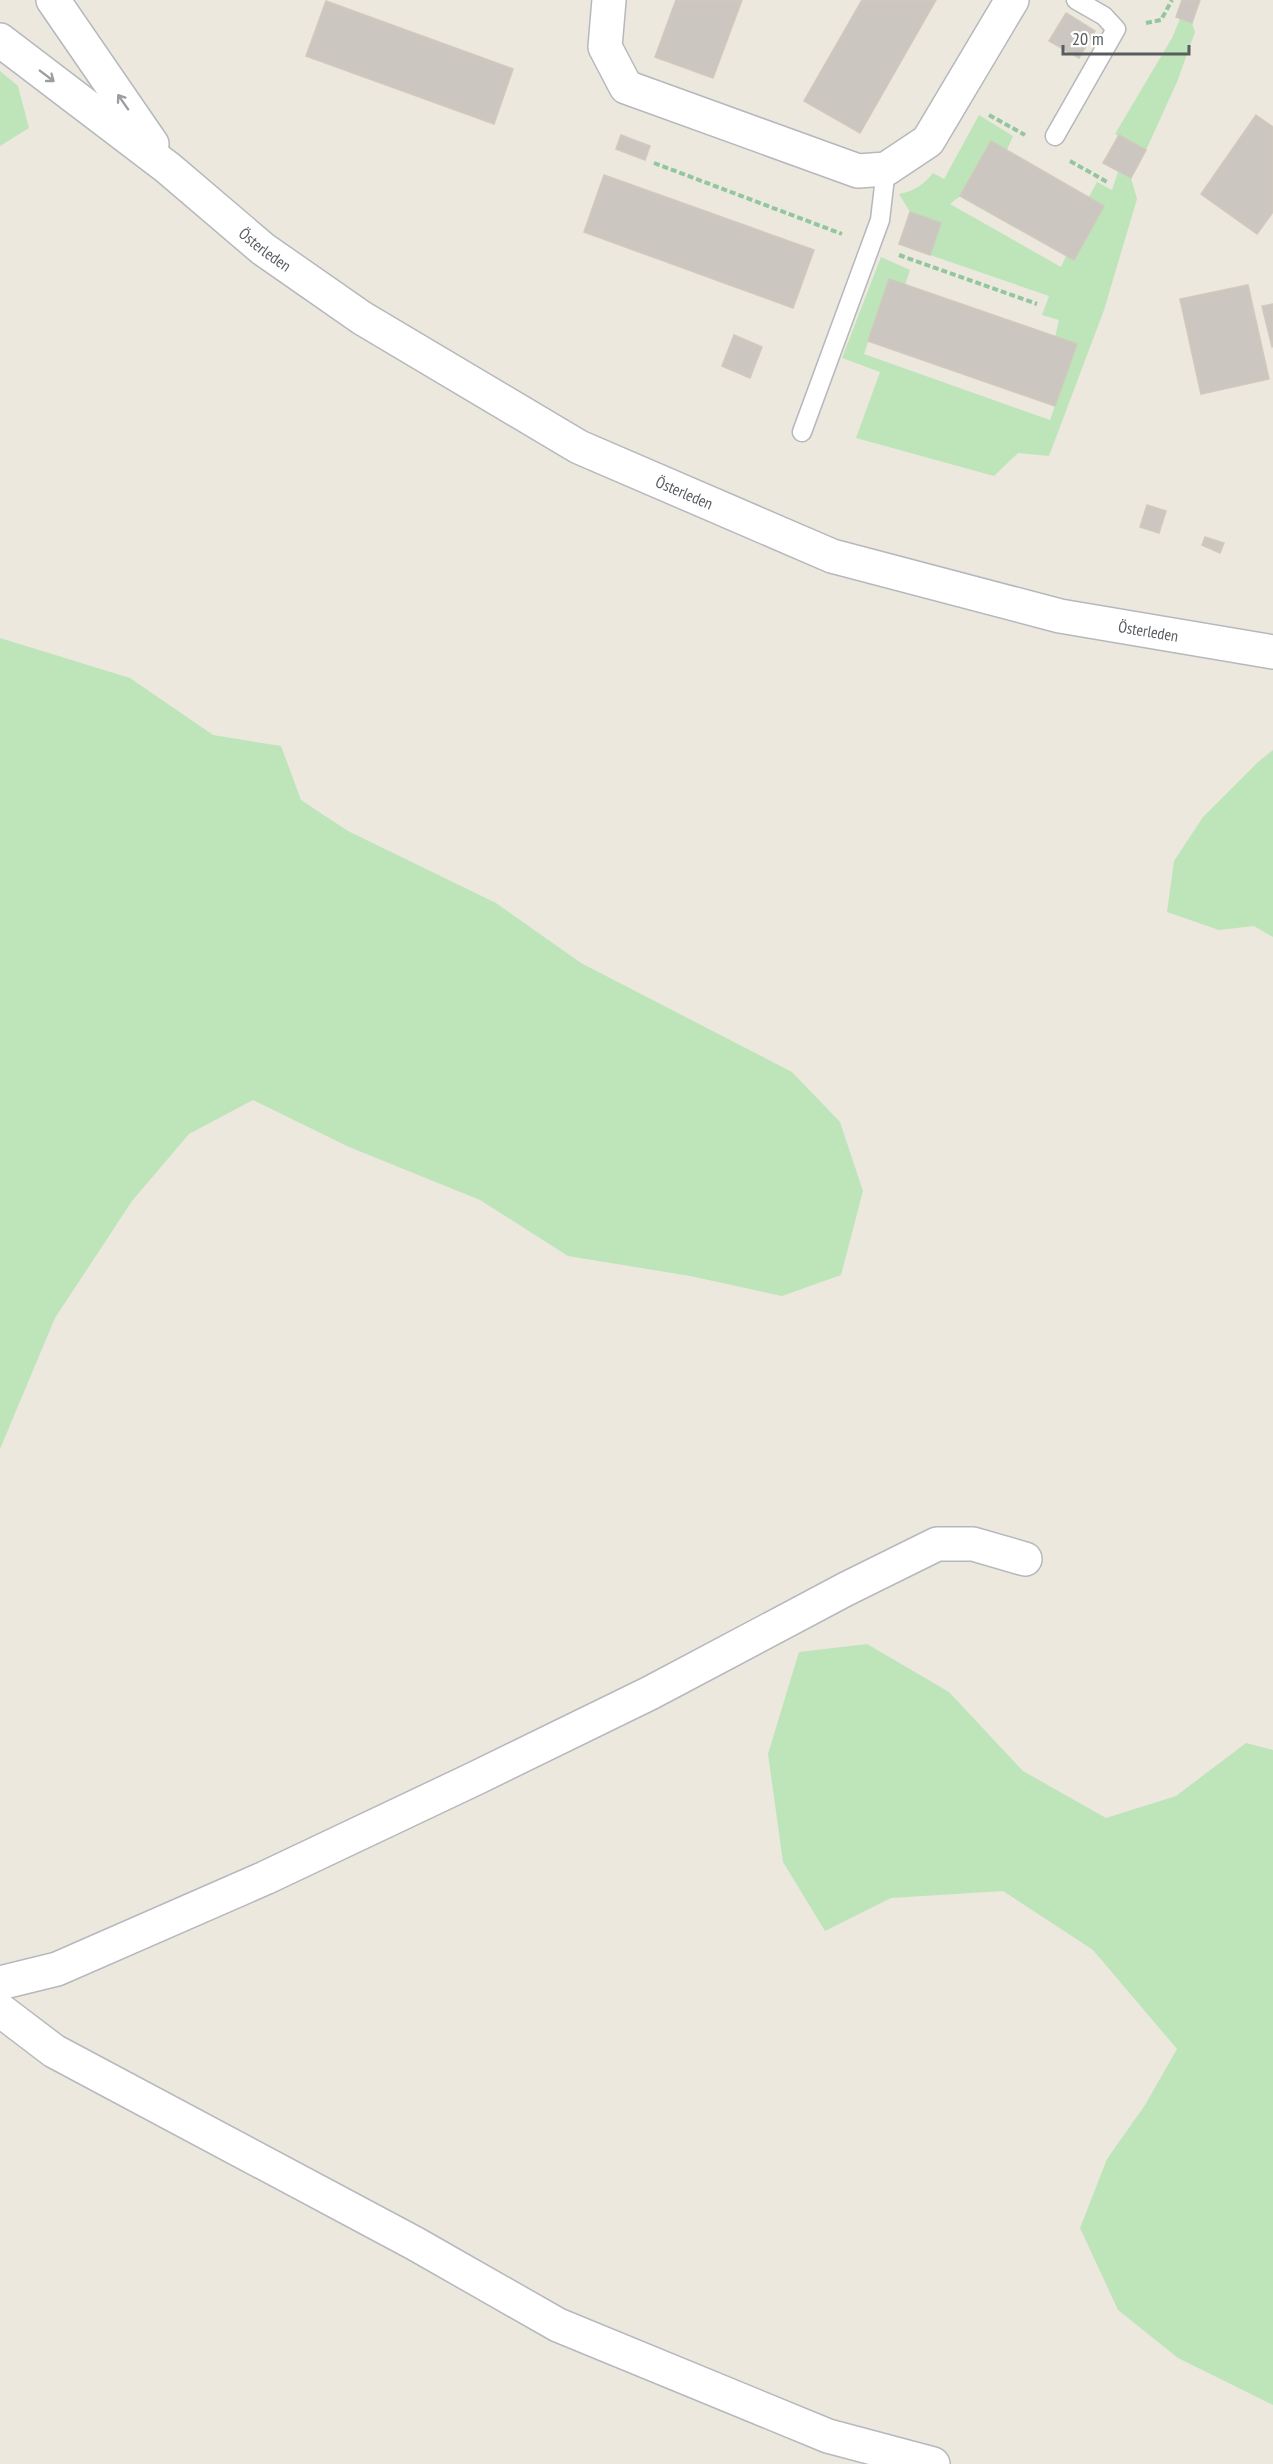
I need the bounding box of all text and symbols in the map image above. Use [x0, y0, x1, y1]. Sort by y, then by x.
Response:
scale bar [1063, 18, 1189, 56]
text: 20 m [1072, 27, 1104, 50]
one-way arrow [38, 69, 54, 82]
one-way arrow [117, 95, 129, 111]
street label: Österleden [235, 223, 295, 276]
street label: Österleden [653, 471, 716, 514]
street label: Österleden [1117, 616, 1180, 646]

